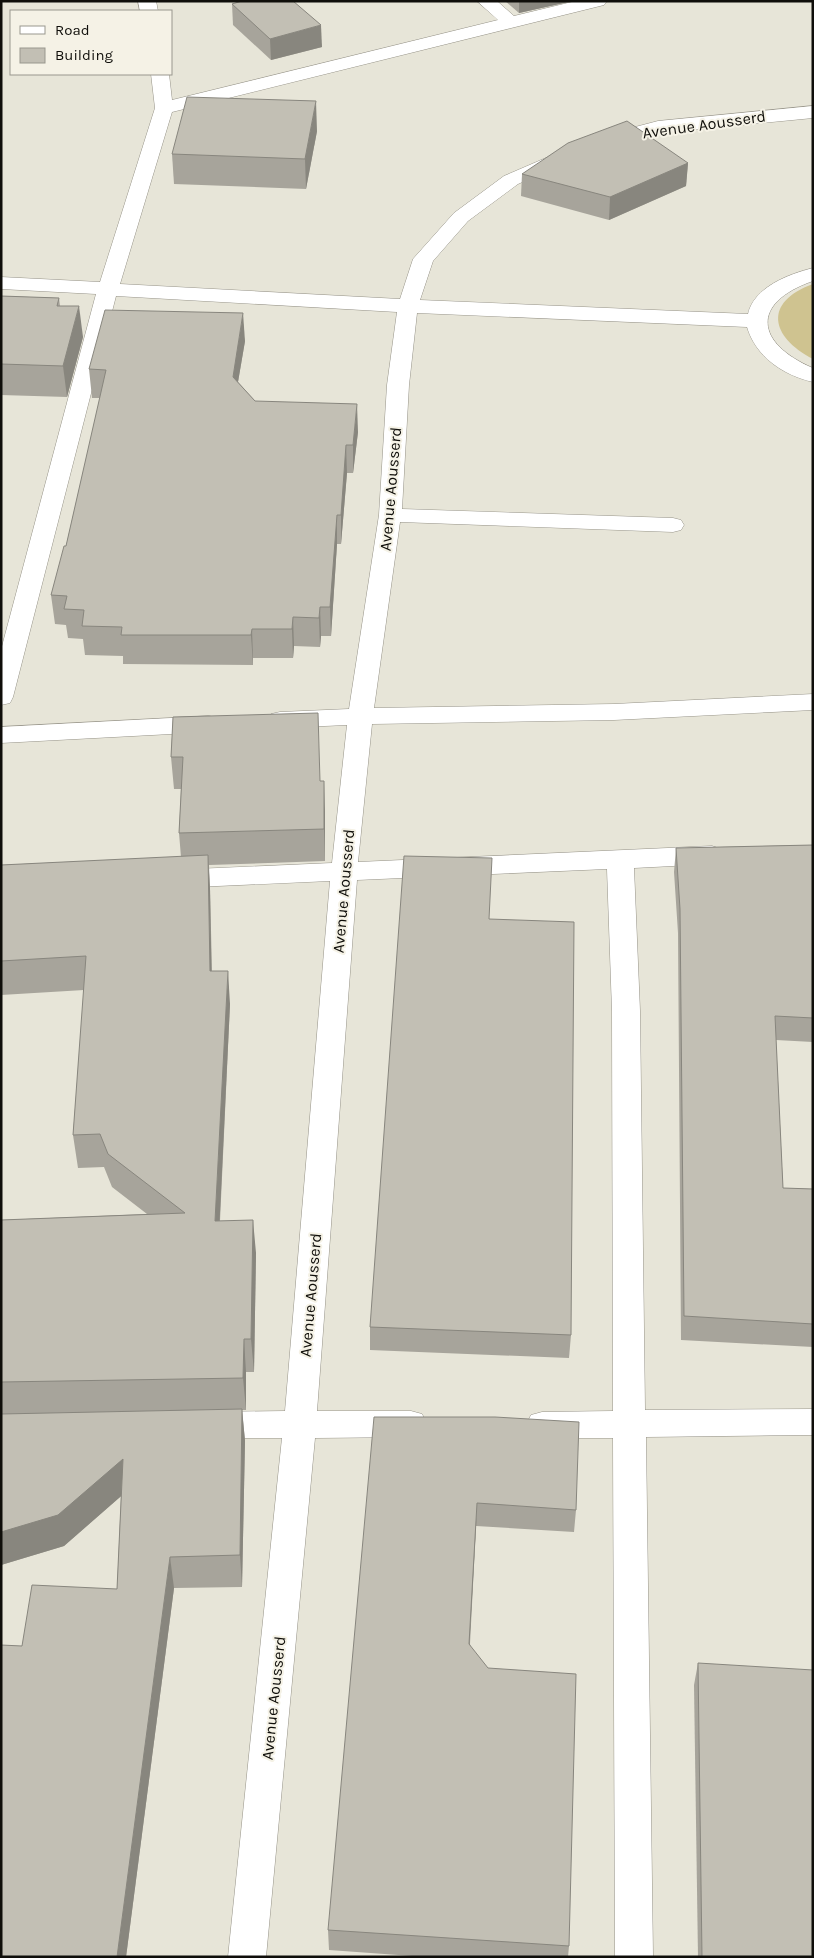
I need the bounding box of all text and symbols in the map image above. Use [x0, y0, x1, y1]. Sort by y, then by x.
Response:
legend [10, 10, 172, 75]
text: Road [55, 21, 90, 39]
text: Building [55, 46, 113, 64]
street label: Avenue Aousserd [641, 106, 767, 143]
street label: Avenue Aousserd [376, 426, 405, 552]
street label: Avenue Aousserd [329, 828, 358, 954]
street label: Avenue Aousserd [296, 1232, 325, 1358]
street label: Avenue Aousserd [258, 1635, 289, 1761]

